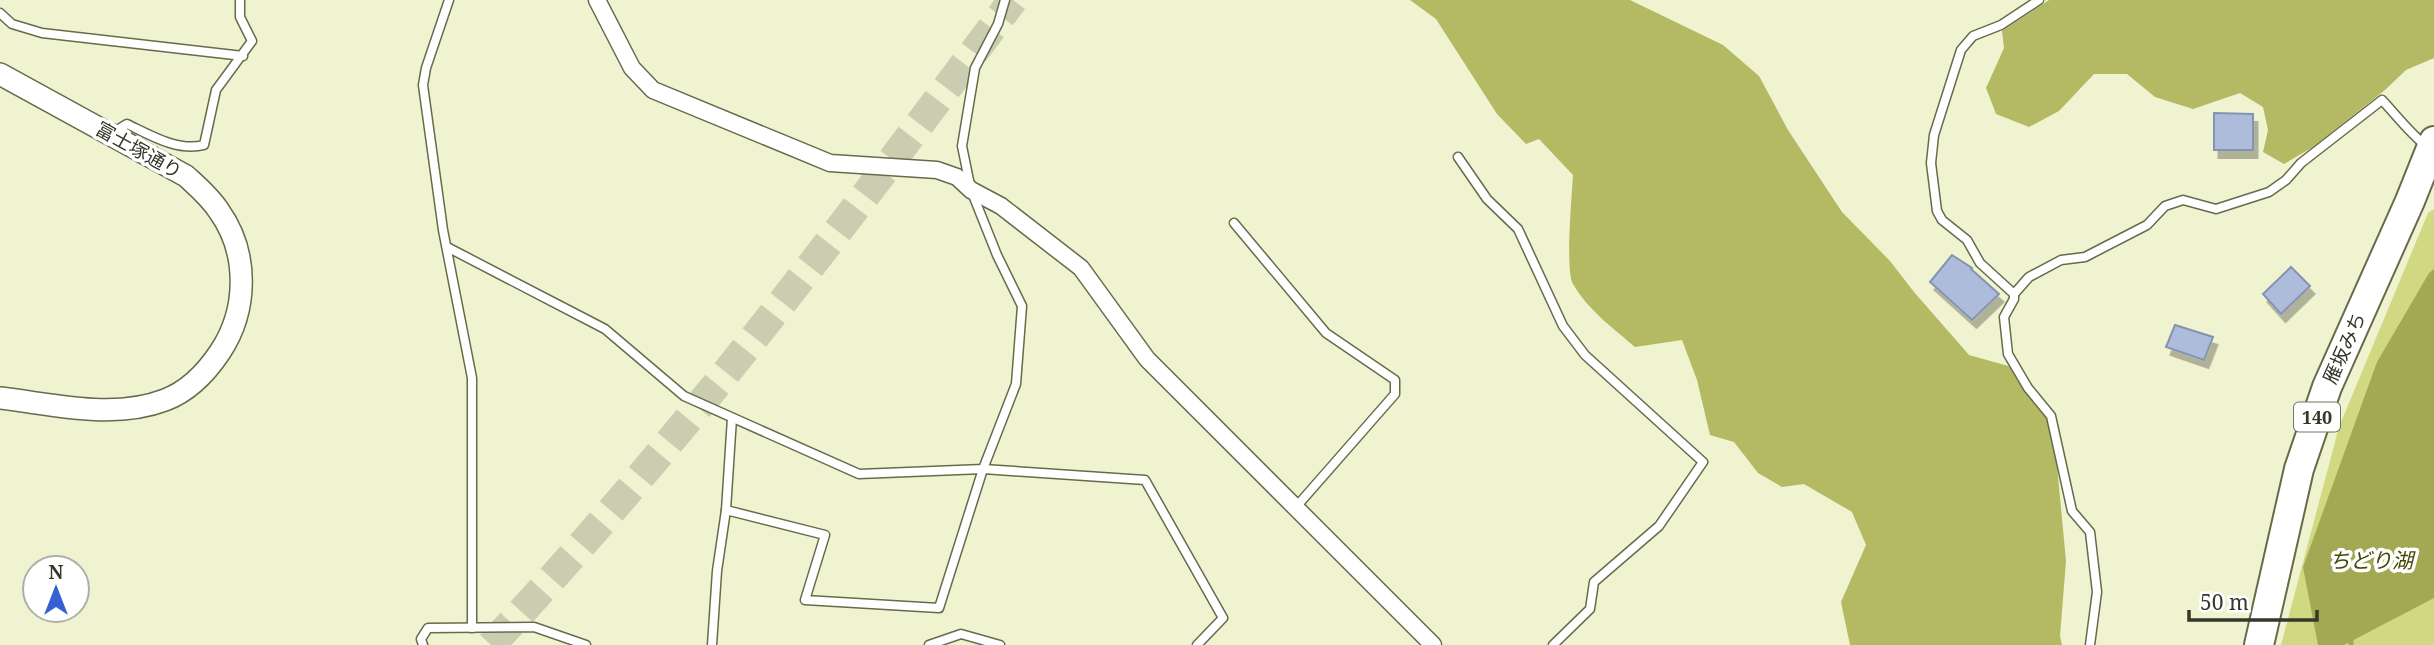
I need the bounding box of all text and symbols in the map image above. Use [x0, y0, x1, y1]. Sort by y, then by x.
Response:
street label: 富士塚通り [91, 116, 187, 184]
street label: 雁坂みち [2317, 308, 2371, 388]
road number: 140 [2294, 402, 2340, 432]
water label: ちどり湖 [2329, 546, 2416, 574]
north arrow [21, 554, 91, 624]
text: N [49, 559, 64, 585]
scale bar [2189, 578, 2317, 622]
text: 50 m [2200, 588, 2249, 616]

